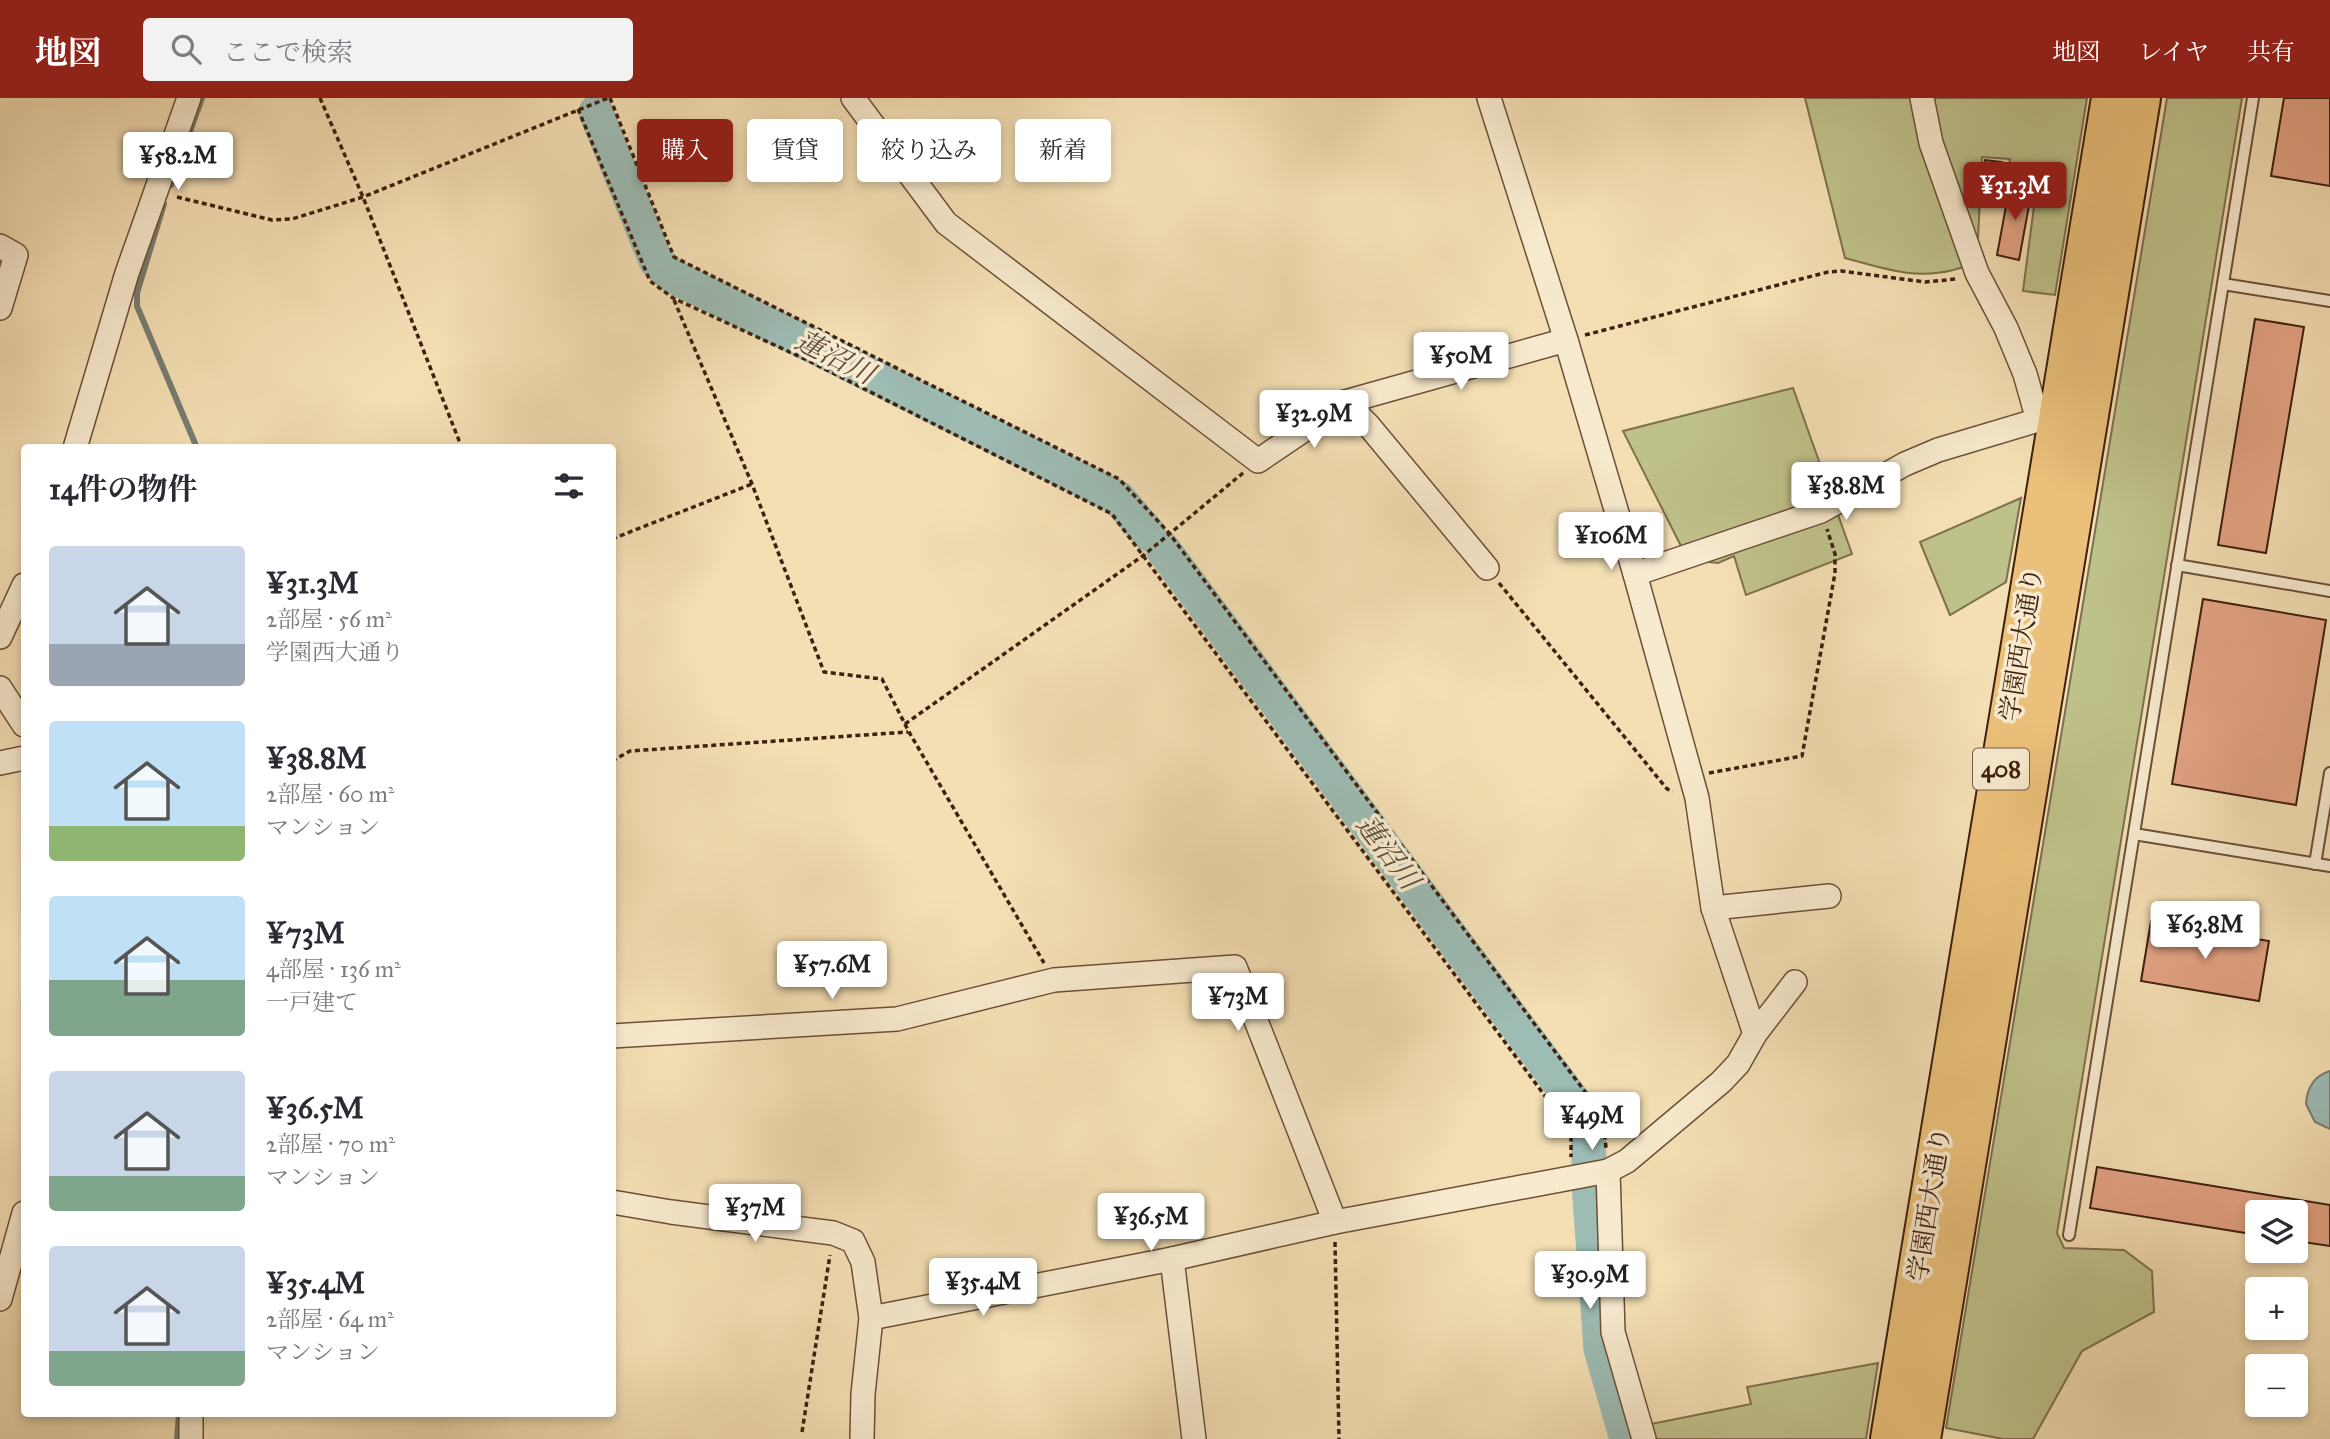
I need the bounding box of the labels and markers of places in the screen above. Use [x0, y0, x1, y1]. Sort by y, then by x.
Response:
pin: ¥58.2M [121, 132, 235, 192]
pin: ¥31.3M [1958, 162, 2072, 222]
pin: ¥50M [1420, 332, 1502, 392]
pin: ¥32.9M [1257, 390, 1371, 450]
pin: ¥38.8M [1789, 462, 1903, 522]
pin: ¥106M [1562, 512, 1660, 572]
pin: ¥63.8M [2148, 902, 2262, 961]
pin: ¥57.6M [775, 942, 889, 1001]
pin: ¥73M [1197, 974, 1279, 1033]
pin: ¥49M [1551, 1093, 1633, 1152]
pin: ¥37M [714, 1184, 796, 1244]
pin: ¥36.5M [1094, 1194, 1208, 1253]
pin: ¥30.9M [1533, 1252, 1647, 1311]
pin: ¥35.4M [926, 1258, 1040, 1318]

